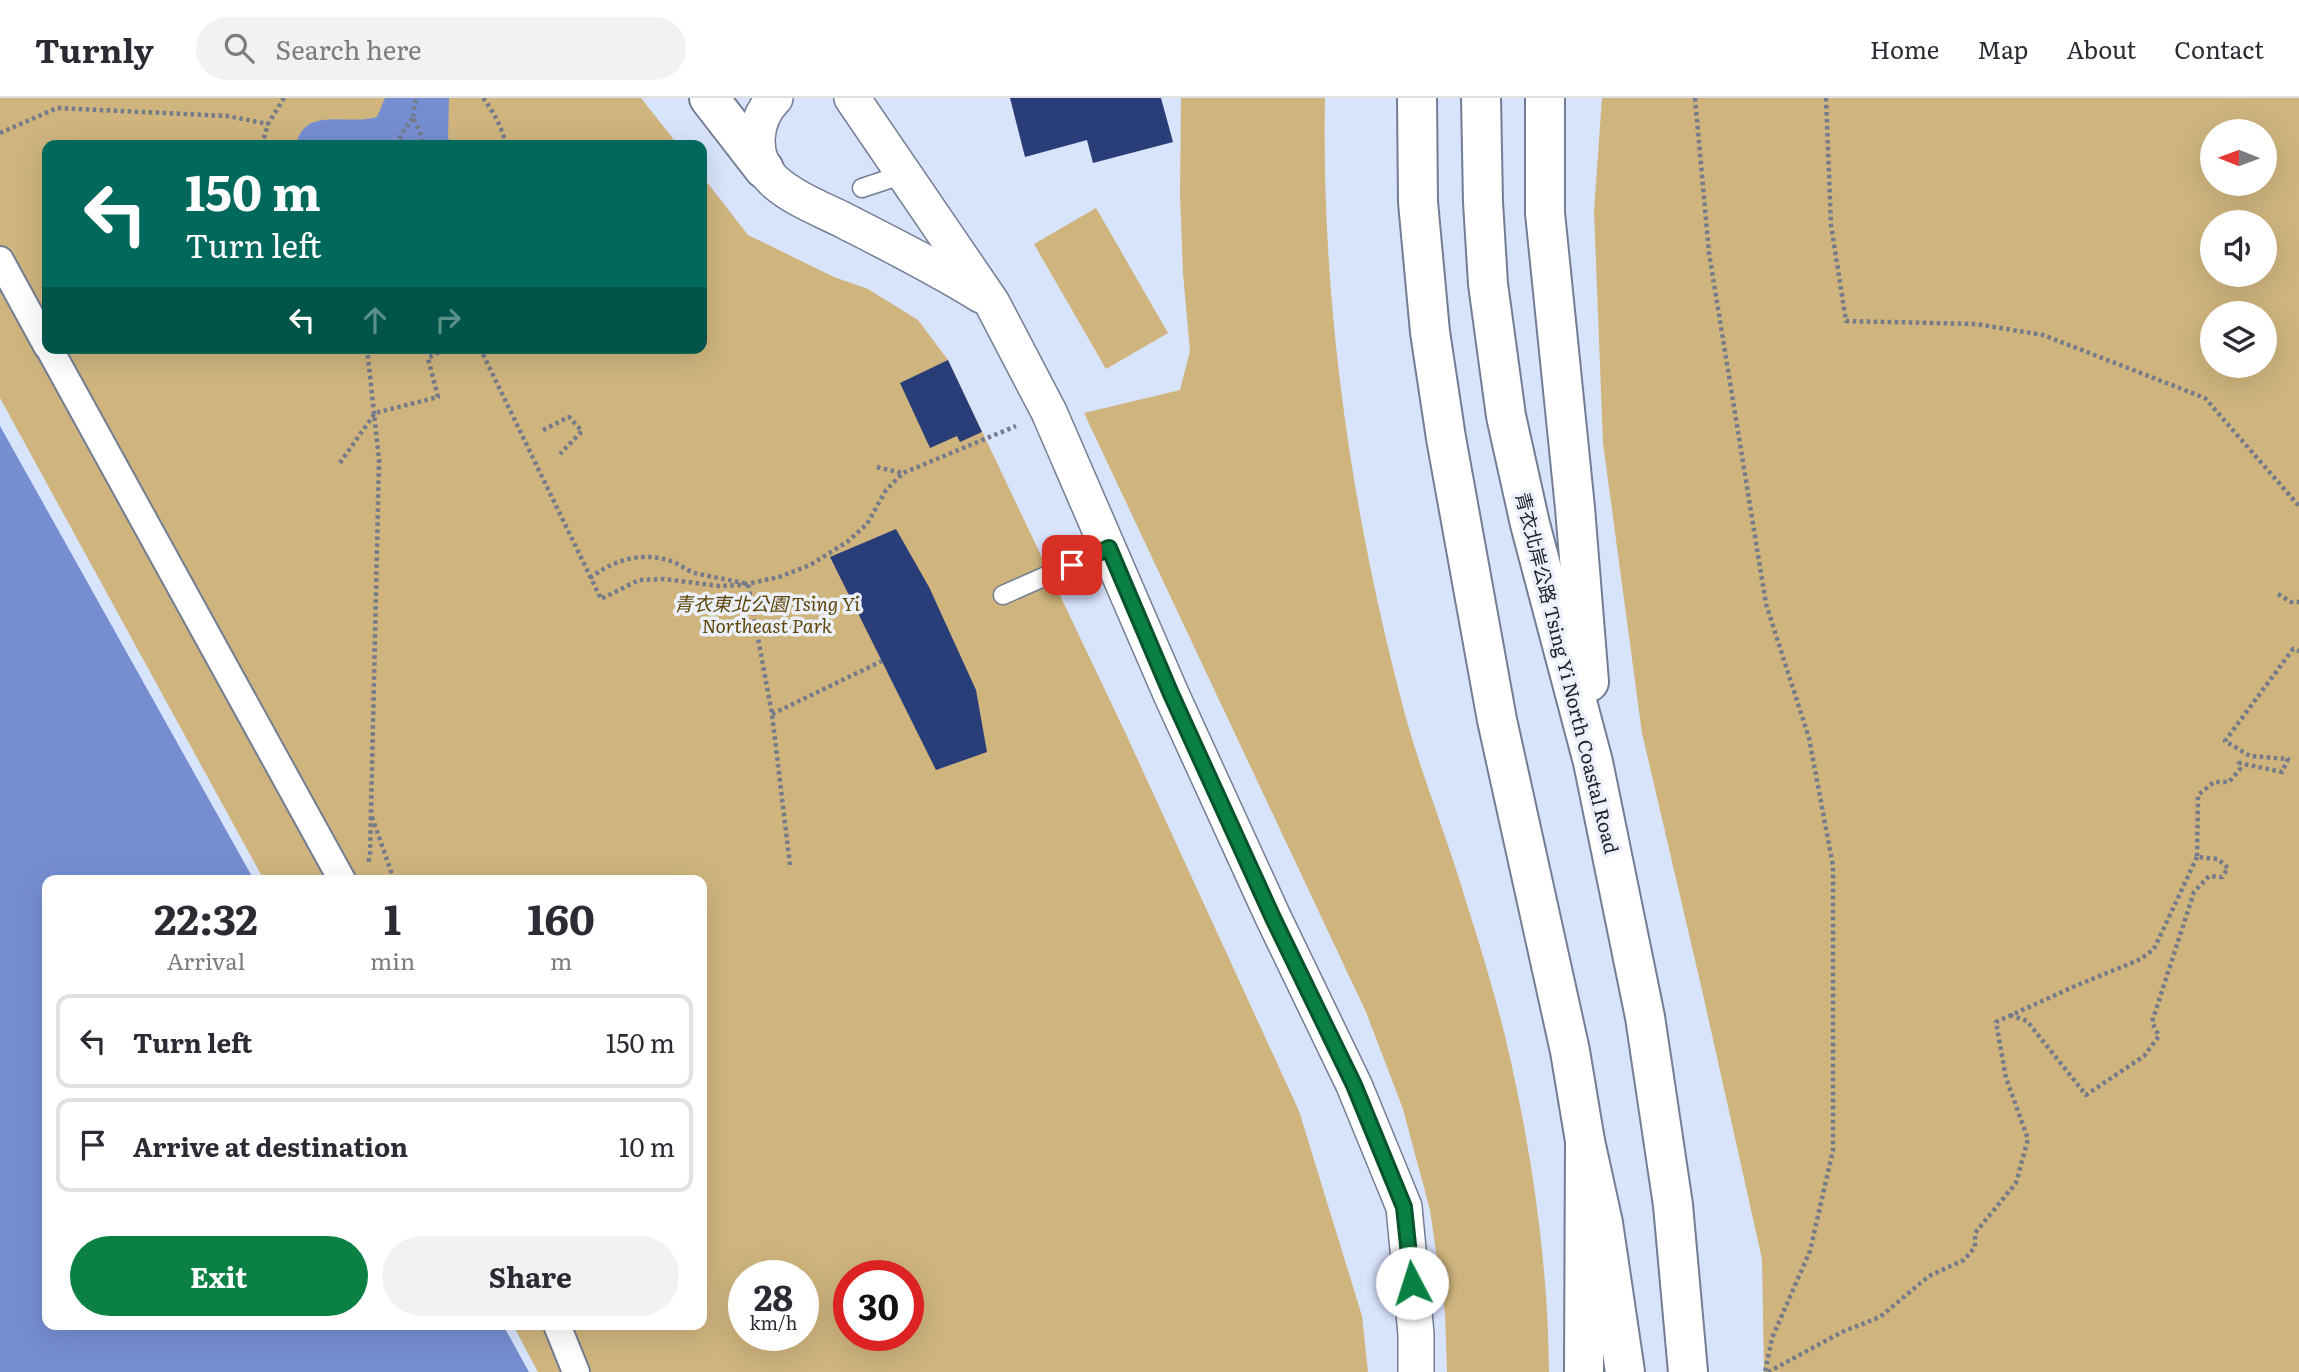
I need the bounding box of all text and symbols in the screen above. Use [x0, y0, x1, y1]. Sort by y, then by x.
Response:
search box [196, 17, 686, 80]
text: Turnly [35, 24, 154, 73]
icon: search [220, 29, 258, 67]
text: Search here [276, 29, 421, 68]
text: Home [1870, 31, 1939, 66]
text: Map [1977, 31, 2028, 66]
text: About [2066, 31, 2136, 66]
text: Contact [2174, 31, 2264, 66]
north arrow [2200, 119, 2277, 196]
map controls [2200, 119, 2277, 378]
text: 150 m [185, 153, 321, 226]
icon: left [70, 168, 161, 259]
button: sound [2200, 210, 2277, 287]
text: Turn left [185, 220, 322, 268]
icon: left [283, 301, 321, 339]
icon: ahead [356, 301, 394, 339]
icon: right [429, 301, 467, 339]
button: layers [2200, 301, 2277, 378]
street label: 青衣北岸公路 Tsing Yi North Coastal Road [1509, 489, 1627, 857]
pin [1042, 535, 1102, 595]
icon: arrive [1053, 546, 1091, 584]
park label: 青衣東北公園 Tsing Yi Northeast Park [674, 589, 860, 639]
text: 22:32 [154, 886, 258, 948]
text: 1 [384, 886, 401, 948]
text: 160 [527, 886, 595, 948]
text: Arrival [167, 943, 245, 977]
text: min [370, 943, 415, 977]
text: m [550, 943, 572, 977]
icon: left [74, 1022, 112, 1060]
text: Turn left [133, 1022, 252, 1061]
text: 150 m [606, 1022, 675, 1061]
icon: arrive [74, 1126, 112, 1164]
text: Arrive at destination [133, 1126, 408, 1165]
text: 10 m [619, 1126, 675, 1165]
button: Exit [70, 1236, 368, 1316]
button: Share [382, 1236, 679, 1316]
position arrow [1375, 1246, 1449, 1320]
speed limit sign: 30 [833, 1260, 924, 1351]
text: 28 [754, 1270, 793, 1322]
text: km/h [750, 1309, 797, 1336]

